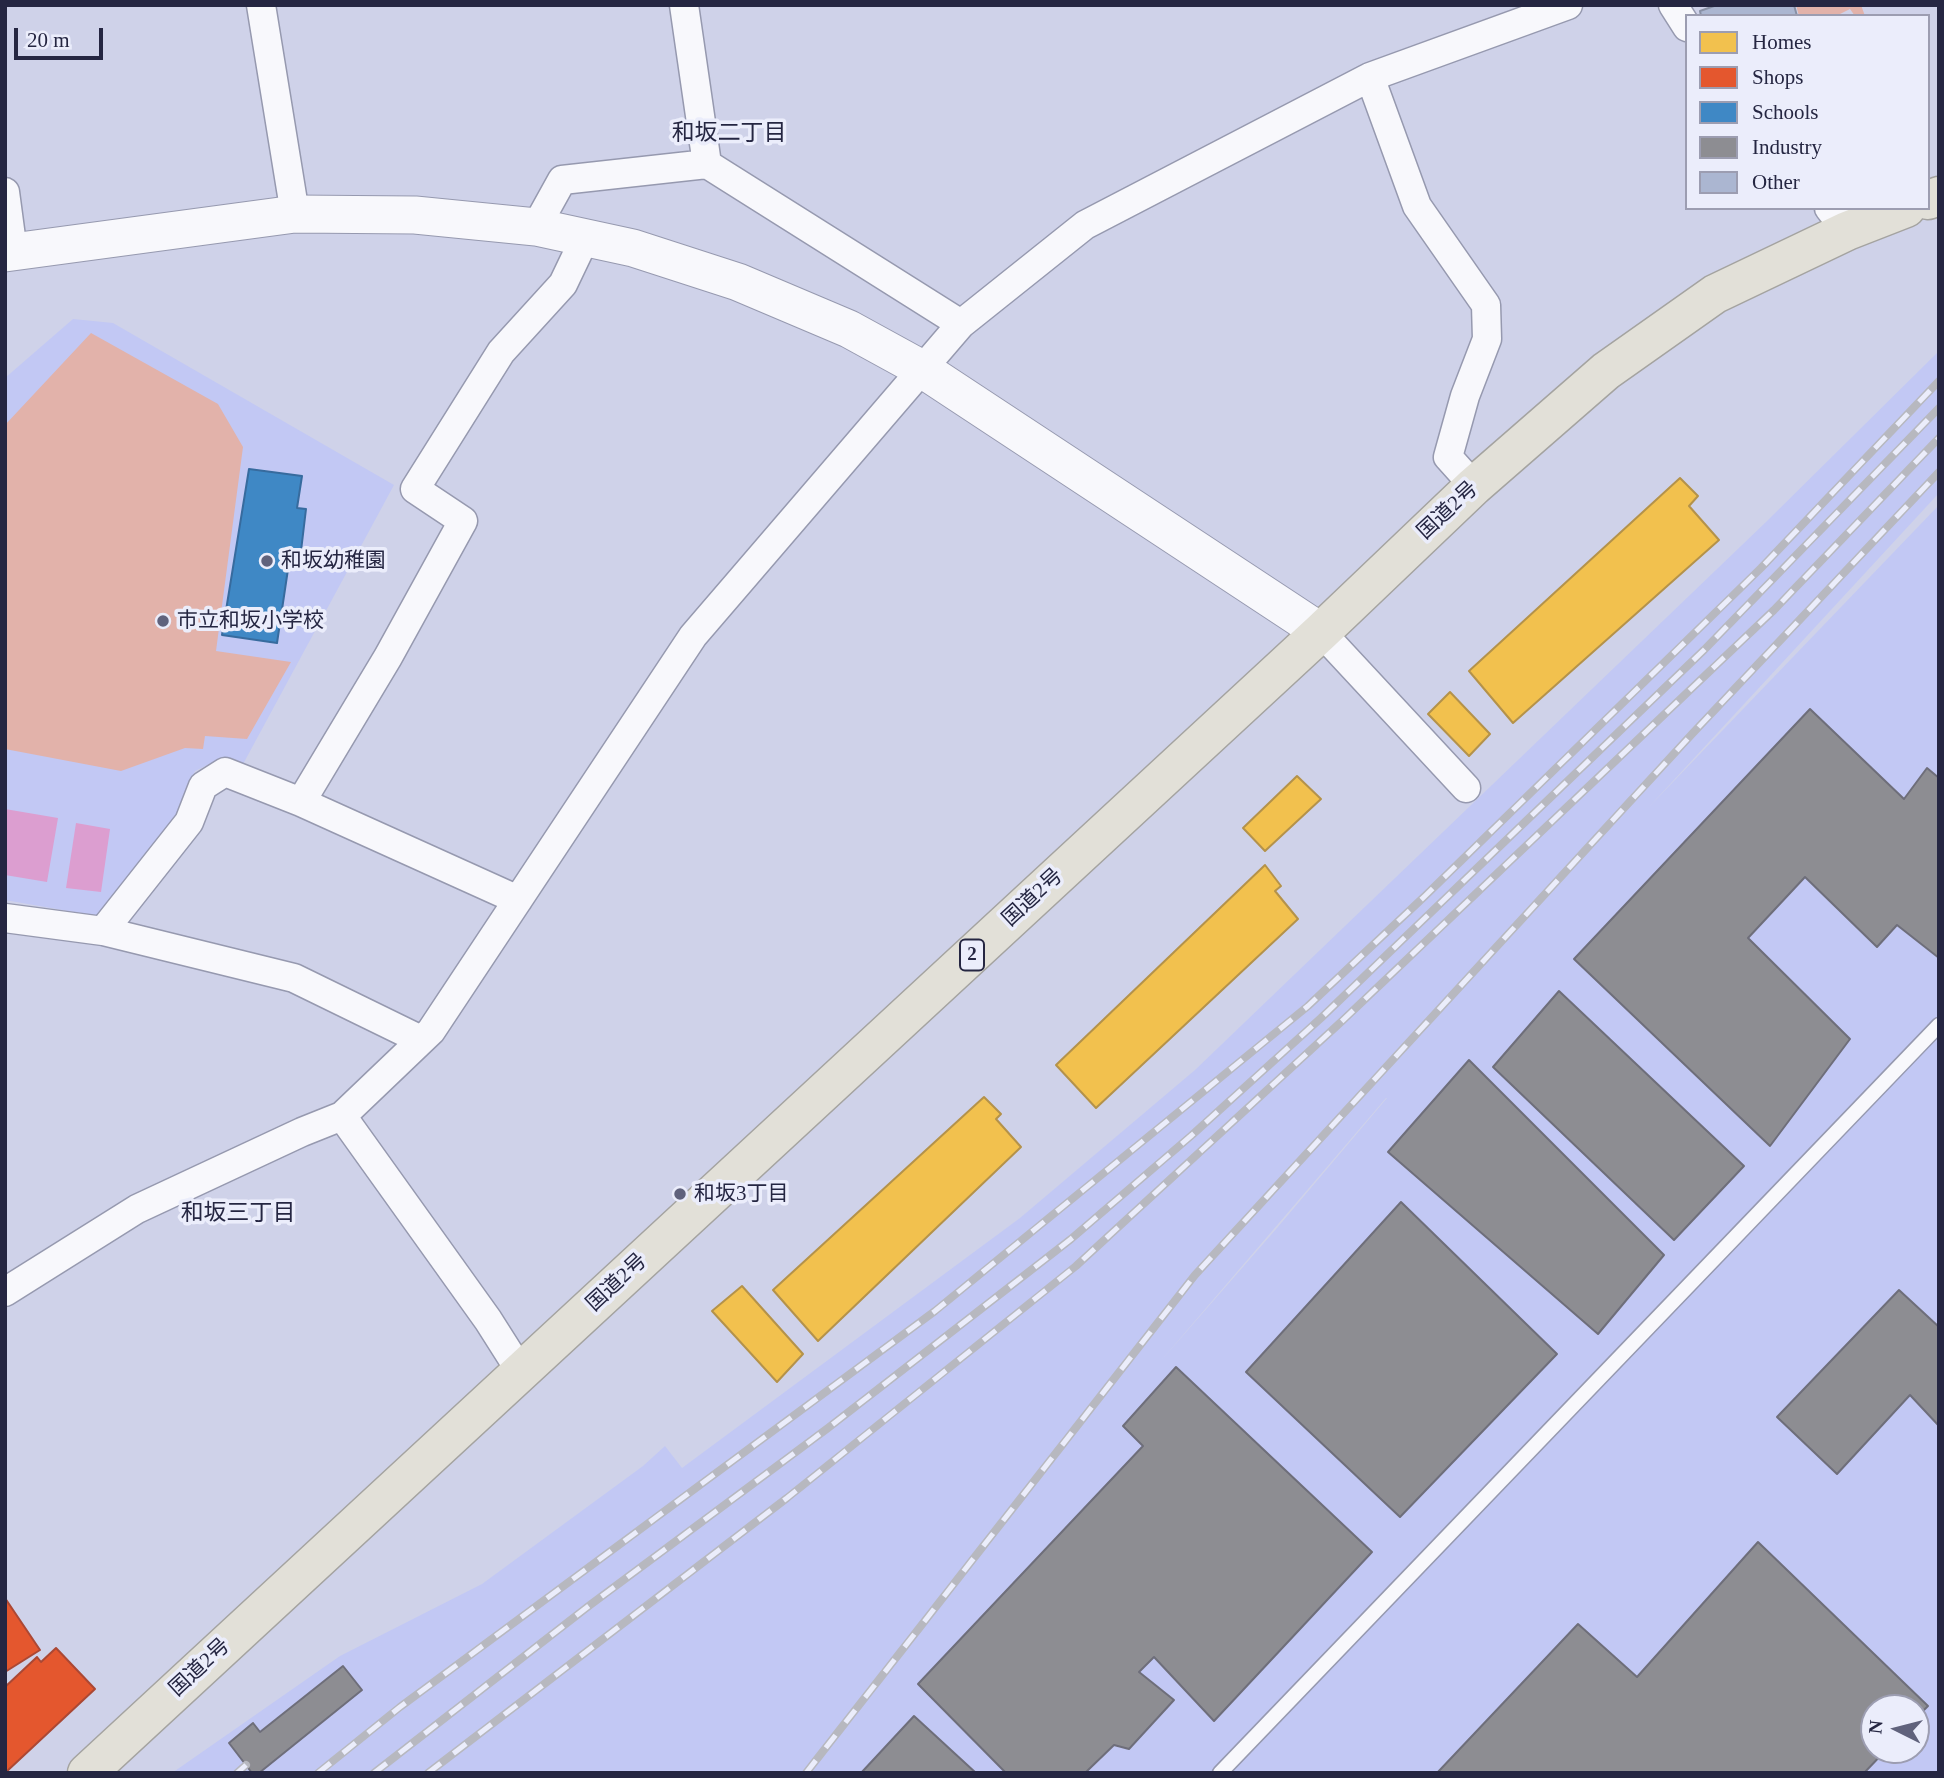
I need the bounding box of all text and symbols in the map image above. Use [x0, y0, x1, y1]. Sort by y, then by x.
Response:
scale bar [18, 14, 107, 58]
legend [1685, 14, 1930, 210]
text: 20 m [27, 28, 70, 52]
text: Homes [1752, 30, 1812, 54]
text: Shops [1752, 65, 1803, 89]
text: Schools [1752, 100, 1819, 124]
district label: 和坂二丁目 [672, 120, 786, 148]
text: Industry [1752, 135, 1822, 159]
text: Other [1752, 170, 1800, 194]
street label: 国道2号 [1413, 477, 1483, 545]
place label: 和坂幼稚園 [281, 548, 386, 574]
marker: 和坂幼稚園 [259, 553, 275, 569]
place label: 市立和坂小学校 [177, 608, 324, 634]
marker: 市立和坂小学校 [155, 613, 171, 629]
street label: 国道2号 [998, 864, 1068, 932]
road number: 2 [960, 939, 984, 970]
place label: 和坂3丁目 [694, 1181, 788, 1207]
marker: 和坂3丁目 [672, 1186, 688, 1202]
district label: 和坂三丁目 [181, 1200, 295, 1228]
street label: 国道2号 [582, 1249, 652, 1317]
street label: 国道2号 [165, 1634, 235, 1702]
north arrow [1860, 1694, 1930, 1764]
text: N [1864, 1719, 1887, 1735]

